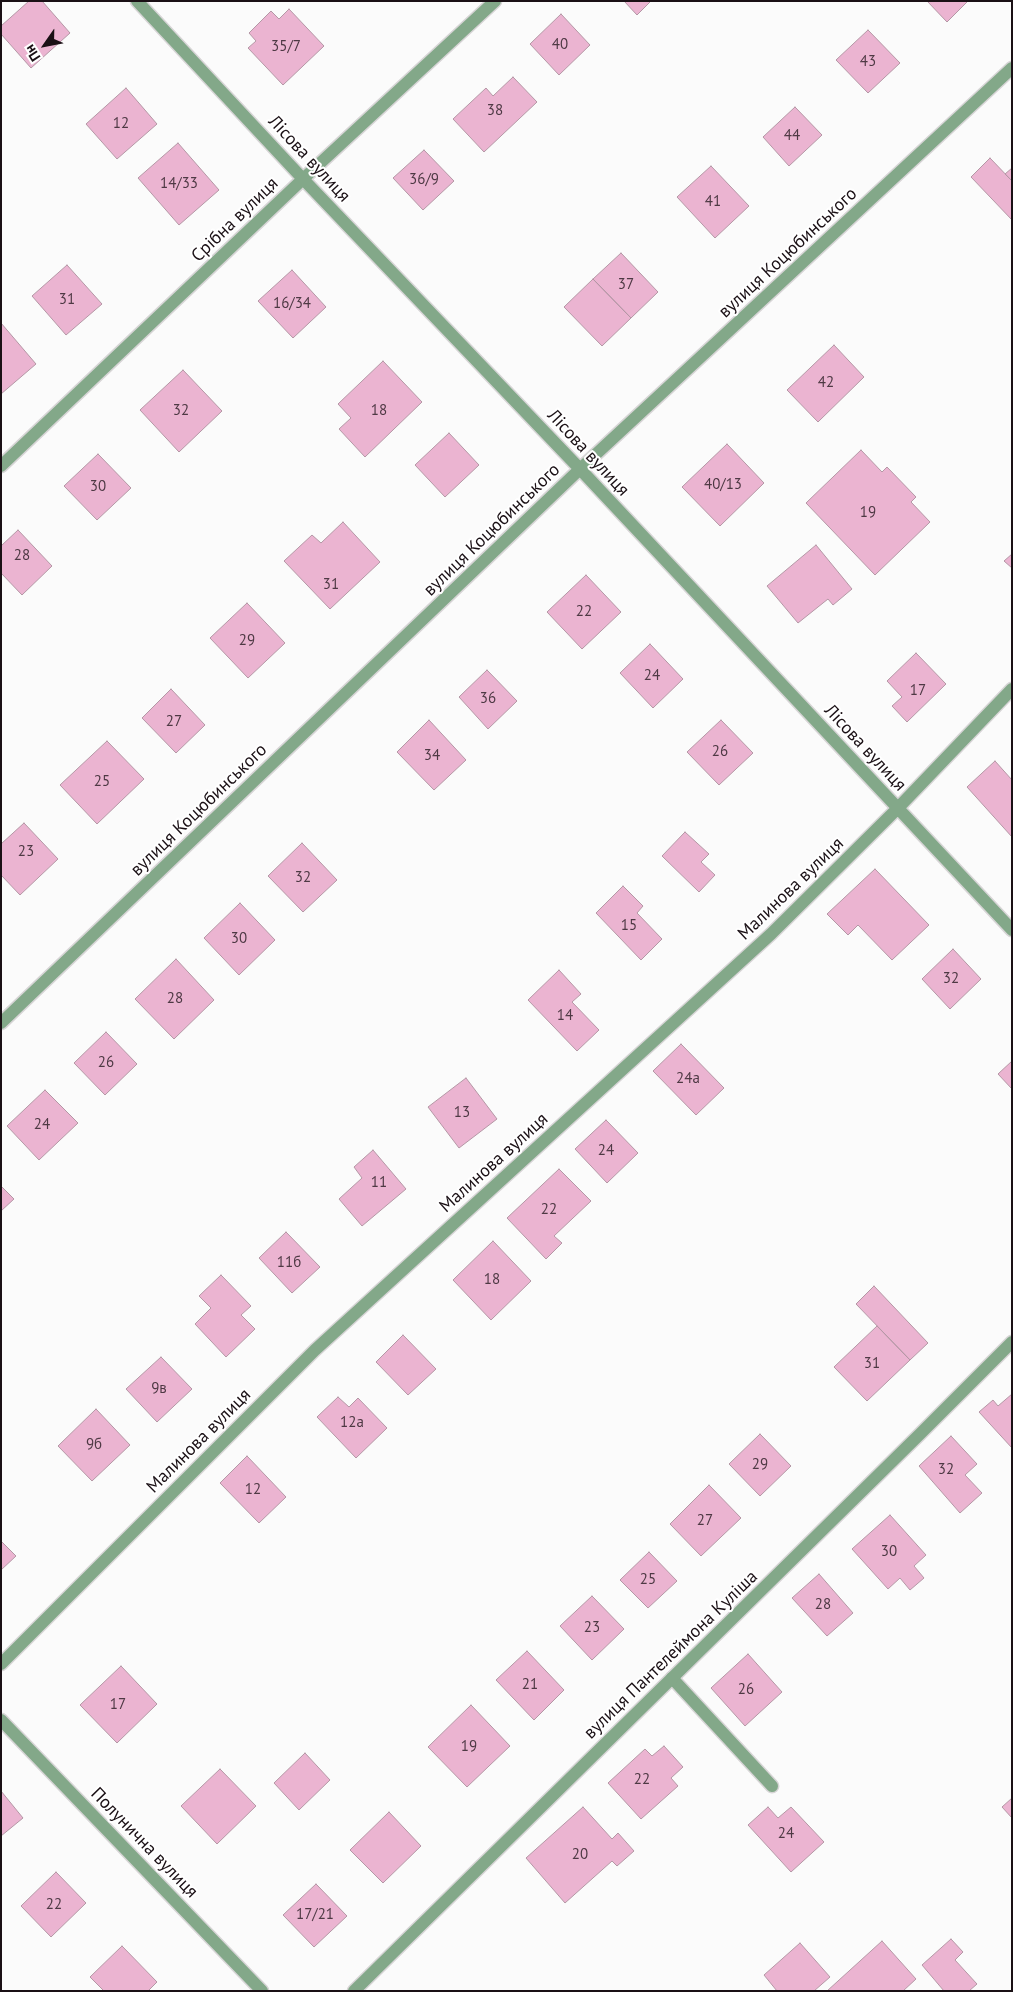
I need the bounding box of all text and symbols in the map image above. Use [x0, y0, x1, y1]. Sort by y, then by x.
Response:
north arrow [20, 20, 70, 70]
house number: 40 [552, 36, 568, 54]
house number: 35/7 [271, 38, 301, 56]
text: Пн [20, 41, 44, 65]
house number: 43 [860, 53, 876, 71]
house number: 38 [487, 102, 503, 120]
street label: Лісова вулиця [263, 111, 355, 207]
house number: 12 [113, 115, 129, 133]
house number: 44 [784, 127, 800, 145]
house number: 36/9 [409, 171, 439, 189]
street label: Срібна вулиця [187, 173, 283, 267]
house number: 14/33 [160, 175, 198, 193]
street label: вулиця Коцюбинського [714, 183, 862, 323]
house number: 41 [705, 193, 721, 211]
house number: 37 [618, 276, 634, 294]
house number: 31 [59, 291, 75, 309]
house number: 16/34 [273, 295, 311, 313]
house number: 42 [818, 374, 834, 392]
house number: 32 [173, 402, 189, 420]
house number: 18 [371, 402, 387, 420]
street label: Лісова вулиця [542, 405, 634, 501]
street label: вулиця Коцюбинського [419, 459, 565, 601]
house number: 40/13 [704, 476, 742, 494]
house number: 30 [90, 478, 106, 496]
house number: 19 [860, 504, 876, 522]
house number: 28 [14, 547, 30, 565]
house number: 31 [323, 576, 339, 594]
house number: 22 [576, 603, 592, 621]
house number: 29 [239, 632, 255, 650]
house number: 24 [644, 667, 660, 685]
house number: 17 [910, 682, 926, 700]
house number: 36 [480, 690, 496, 708]
street label: Лісова вулиця [819, 700, 911, 796]
house number: 27 [166, 713, 182, 731]
street label: вулиця Коцюбинського [126, 739, 272, 881]
house number: 26 [712, 743, 728, 761]
house number: 34 [424, 747, 440, 765]
house number: 25 [94, 773, 110, 791]
street label: Малинова вулиця [734, 833, 848, 945]
house number: 23 [18, 843, 34, 861]
house number: 32 [295, 869, 311, 887]
house number: 15 [621, 917, 637, 935]
house number: 30 [231, 930, 247, 948]
house number: 32 [943, 970, 959, 988]
house number: 28 [167, 990, 183, 1008]
house number: 14 [557, 1007, 573, 1025]
house number: 26 [98, 1054, 114, 1072]
house number: 24а [676, 1070, 700, 1088]
house number: 13 [454, 1104, 470, 1122]
street label: Малинова вулиця [435, 1109, 553, 1217]
house number: 24 [34, 1116, 50, 1134]
house number: 24 [598, 1142, 614, 1160]
house number: 11 [371, 1174, 387, 1192]
house number: 22 [541, 1201, 557, 1219]
house number: 11б [277, 1254, 301, 1272]
house number: 18 [484, 1271, 500, 1289]
house number: 31 [864, 1355, 880, 1373]
house number: 9в [151, 1380, 167, 1398]
street label: Малинова вулиця [142, 1384, 256, 1498]
house number: 12а [340, 1414, 364, 1432]
house number: 9б [86, 1436, 102, 1454]
house number: 29 [752, 1456, 768, 1474]
house number: 32 [938, 1461, 954, 1479]
house number: 12 [245, 1481, 261, 1499]
house number: 27 [697, 1512, 713, 1530]
house number: 30 [881, 1543, 897, 1561]
street label: вулиця Пантелеймона Куліша [580, 1566, 762, 1744]
house number: 25 [640, 1571, 656, 1589]
house number: 28 [815, 1596, 831, 1614]
house number: 23 [584, 1619, 600, 1637]
house number: 21 [522, 1676, 538, 1694]
house number: 26 [738, 1681, 754, 1699]
house number: 17 [110, 1696, 126, 1714]
house number: 19 [461, 1738, 477, 1756]
house number: 22 [634, 1771, 650, 1789]
street label: Полунична вулиця [86, 1783, 202, 1903]
house number: 24 [778, 1825, 794, 1843]
house number: 20 [572, 1846, 588, 1864]
house number: 22 [46, 1896, 62, 1914]
house number: 17/21 [296, 1906, 334, 1924]

